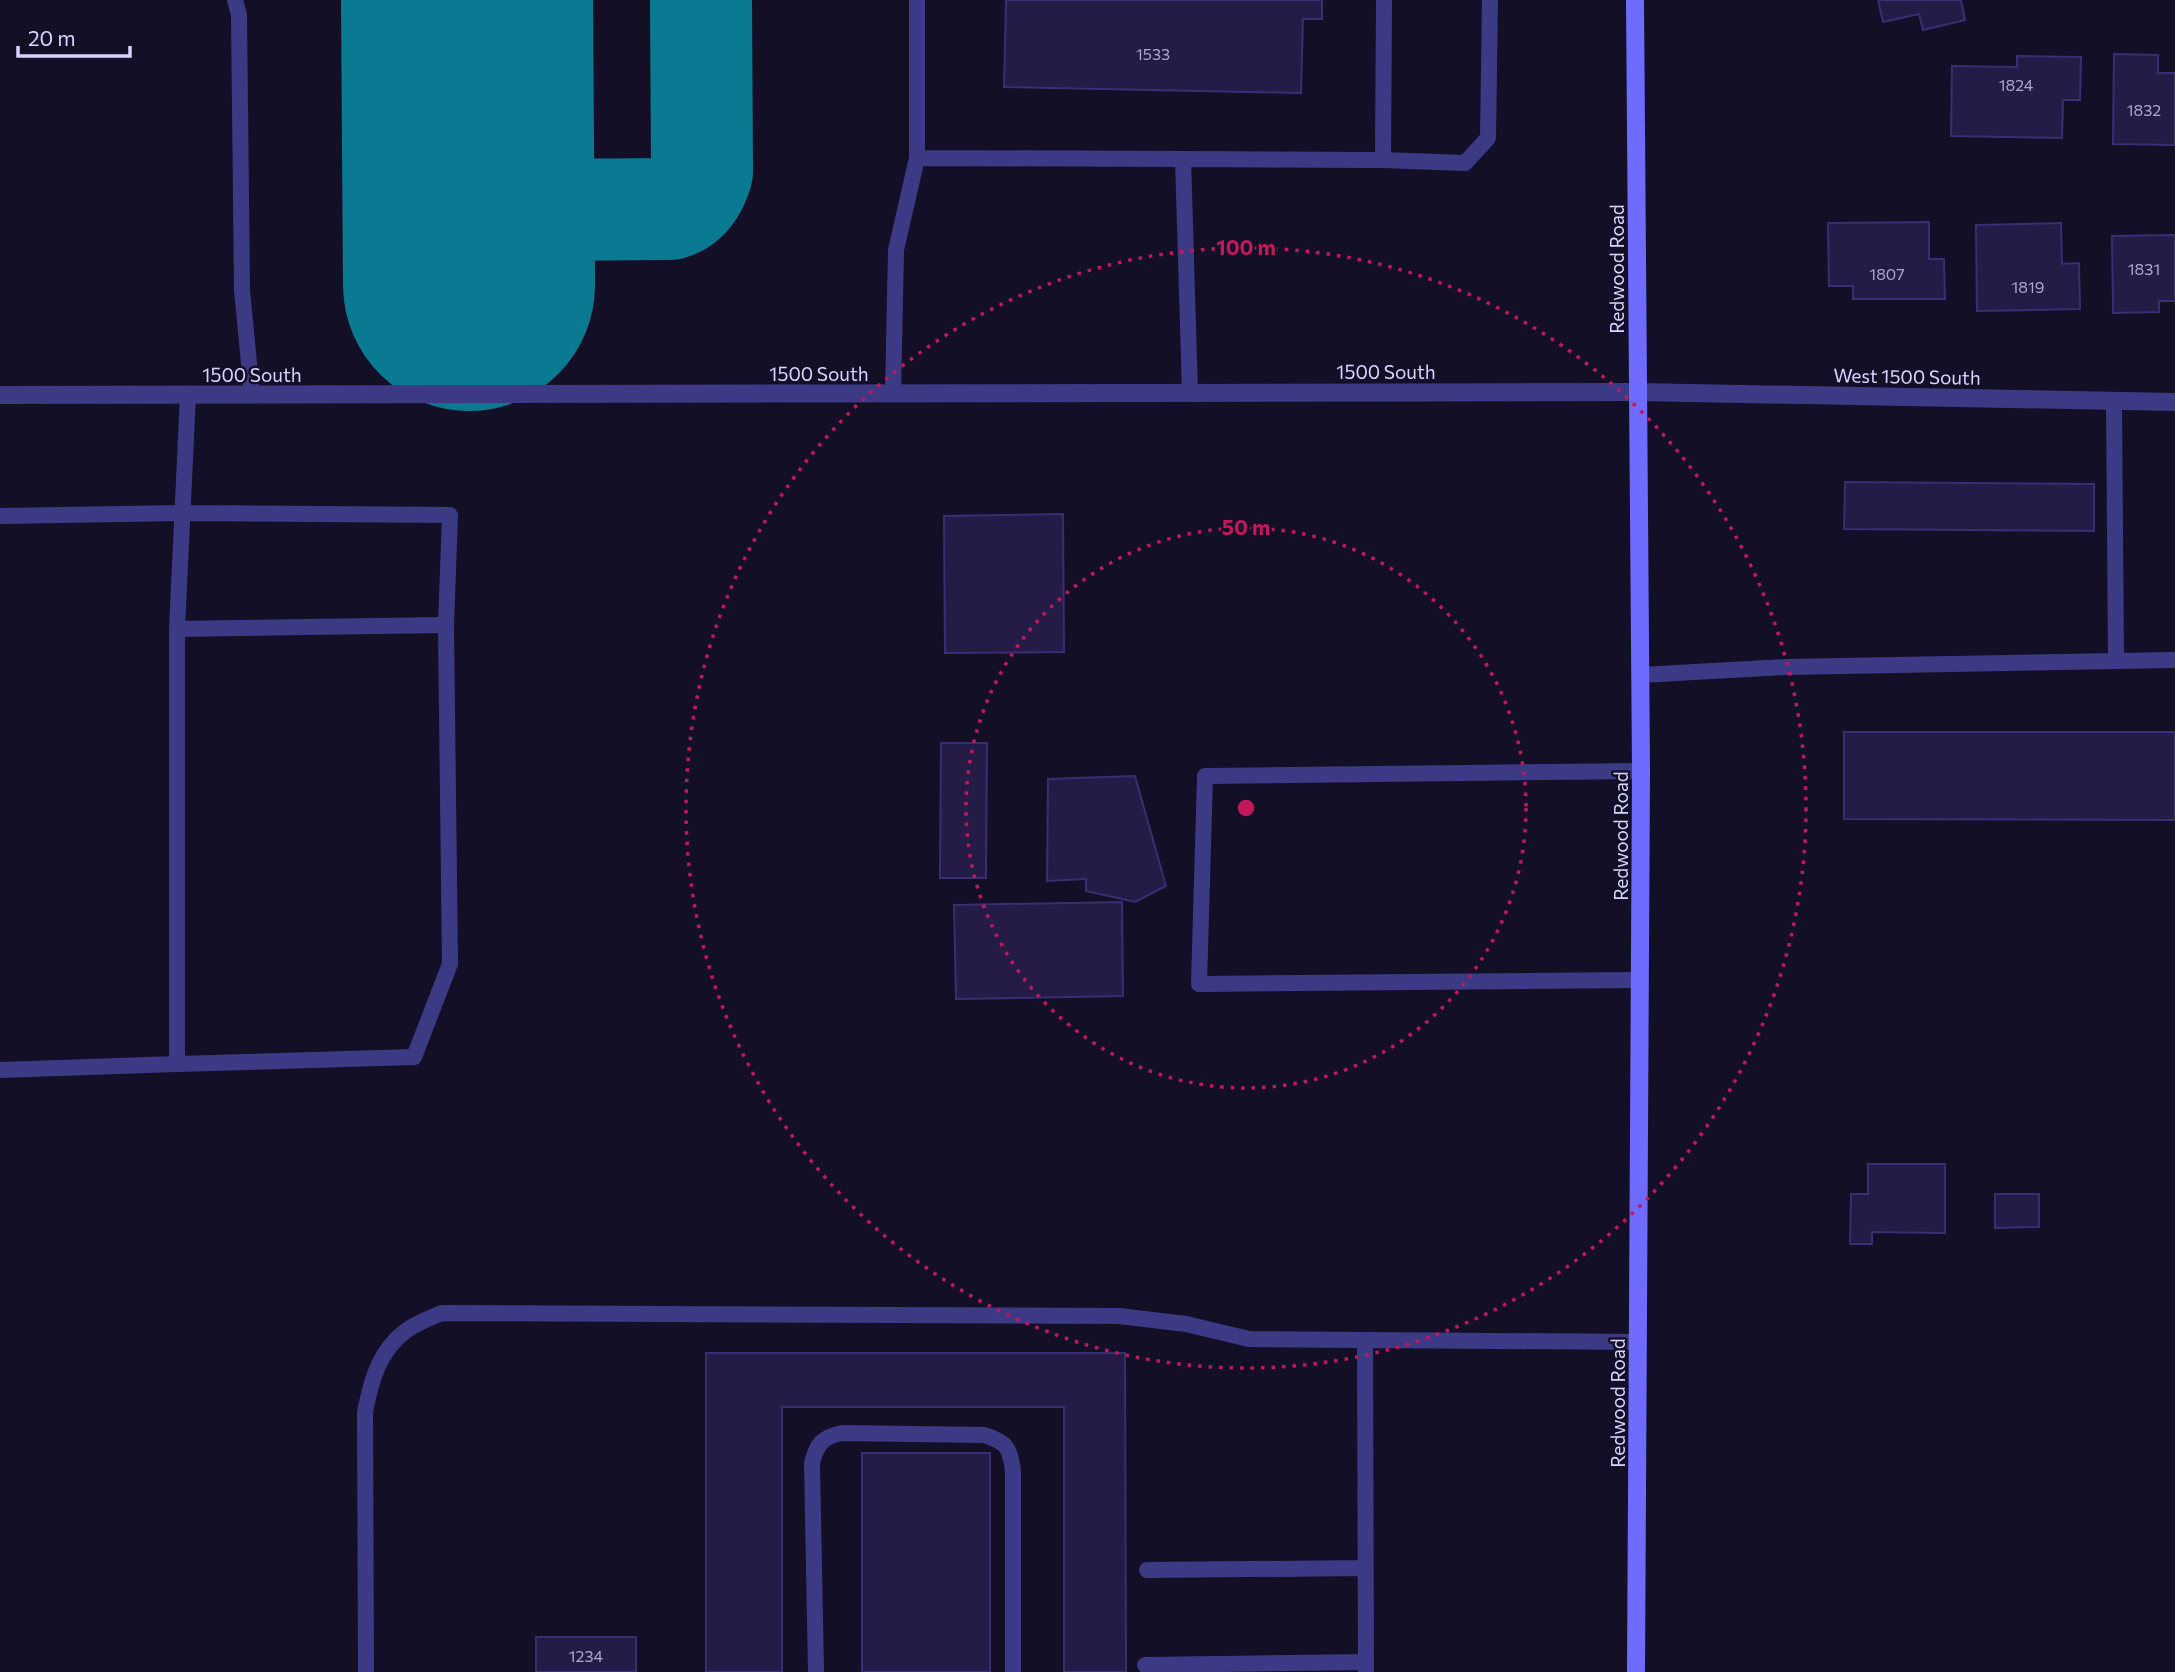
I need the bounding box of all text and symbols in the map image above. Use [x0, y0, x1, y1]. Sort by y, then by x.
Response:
scale bar [18, 14, 130, 58]
text: 20 m [28, 25, 76, 50]
house number: 1533 [1136, 44, 1170, 63]
house number: 1824 [1999, 75, 2034, 94]
house number: 1832 [2127, 100, 2161, 119]
street label: Redwood Road [1605, 204, 1628, 334]
text: 100 m [1216, 234, 1276, 259]
house number: 1831 [2128, 259, 2160, 278]
house number: 1807 [1869, 264, 1905, 283]
house number: 1819 [2011, 277, 2045, 296]
street label: 1500 South [1336, 360, 1436, 383]
street label: 1500 South [769, 362, 869, 385]
street label: 1500 South [202, 363, 302, 386]
street label: West 1500 South [1833, 363, 1981, 389]
text: 50 m [1222, 514, 1270, 539]
street label: Redwood Road [1609, 771, 1632, 901]
centre of rings [1234, 796, 1258, 820]
street label: Redwood Road [1606, 1338, 1629, 1468]
house number: 1234 [569, 1646, 604, 1665]

